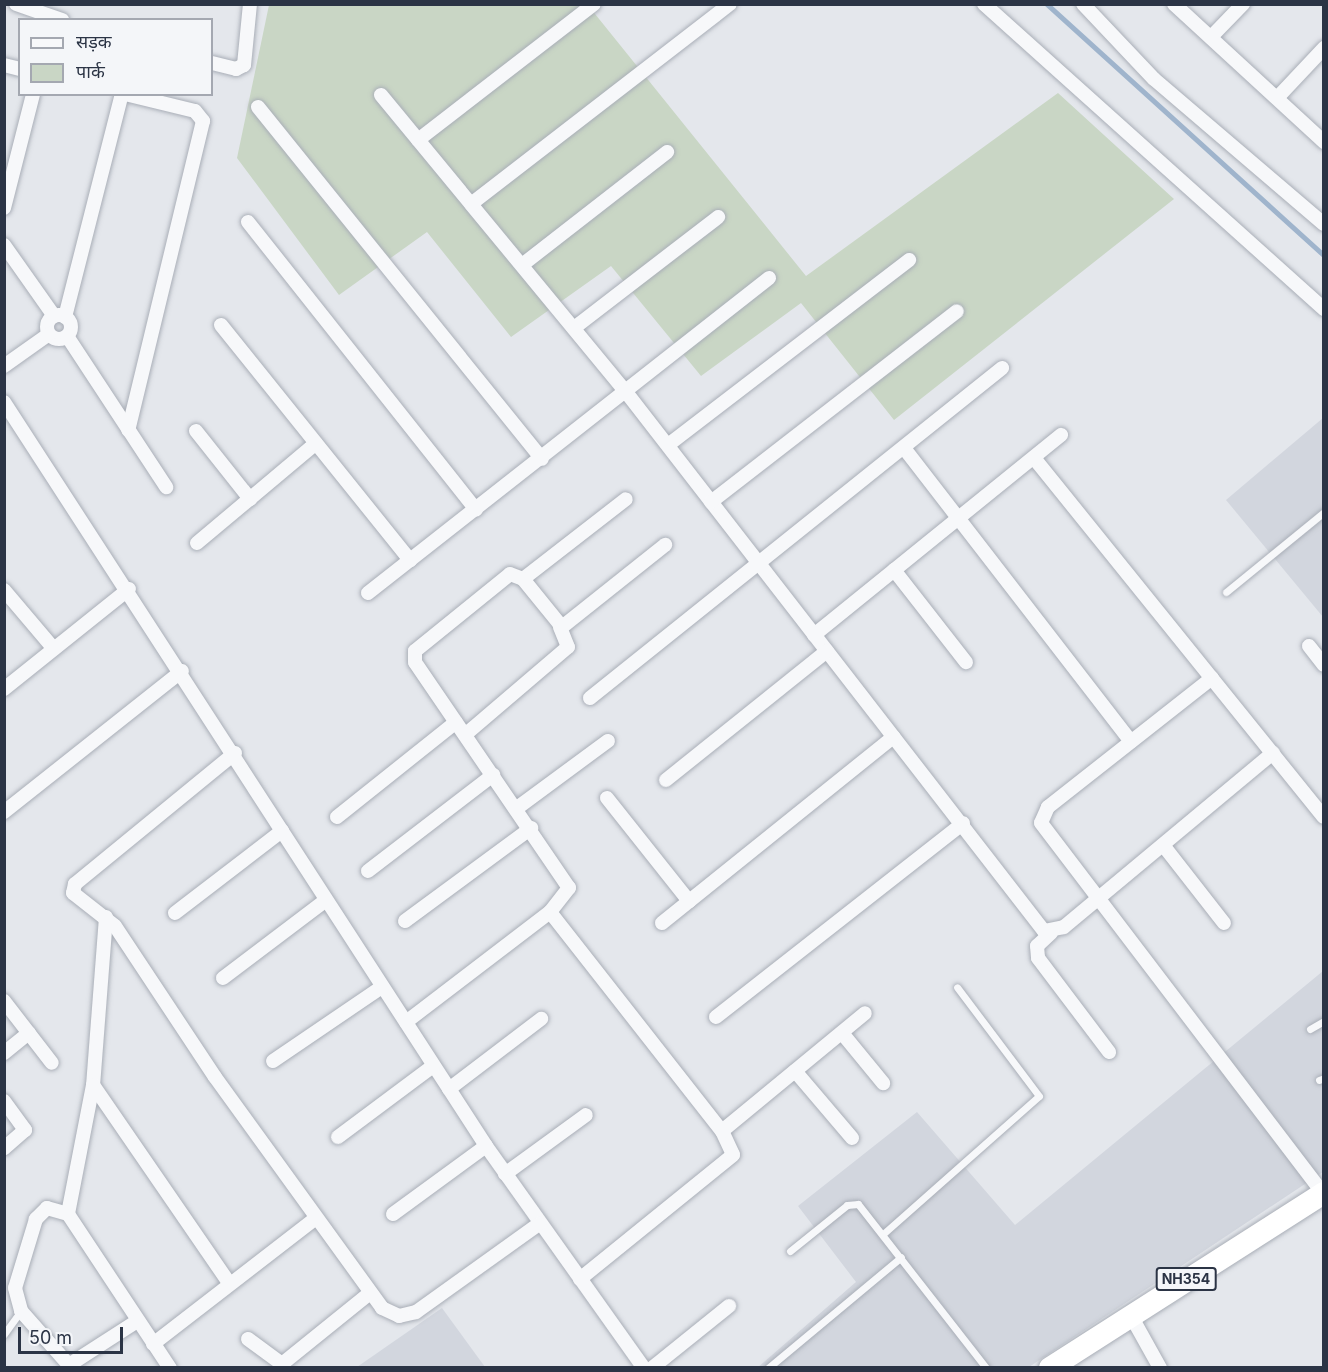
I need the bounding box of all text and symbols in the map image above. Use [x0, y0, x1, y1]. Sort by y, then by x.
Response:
legend [18, 18, 213, 96]
text: सड़क [76, 31, 112, 52]
text: पार्क [76, 61, 105, 82]
road number: NH354 [1154, 1268, 1218, 1290]
scale bar [21, 1315, 126, 1353]
text: 50 m [29, 1327, 72, 1348]

